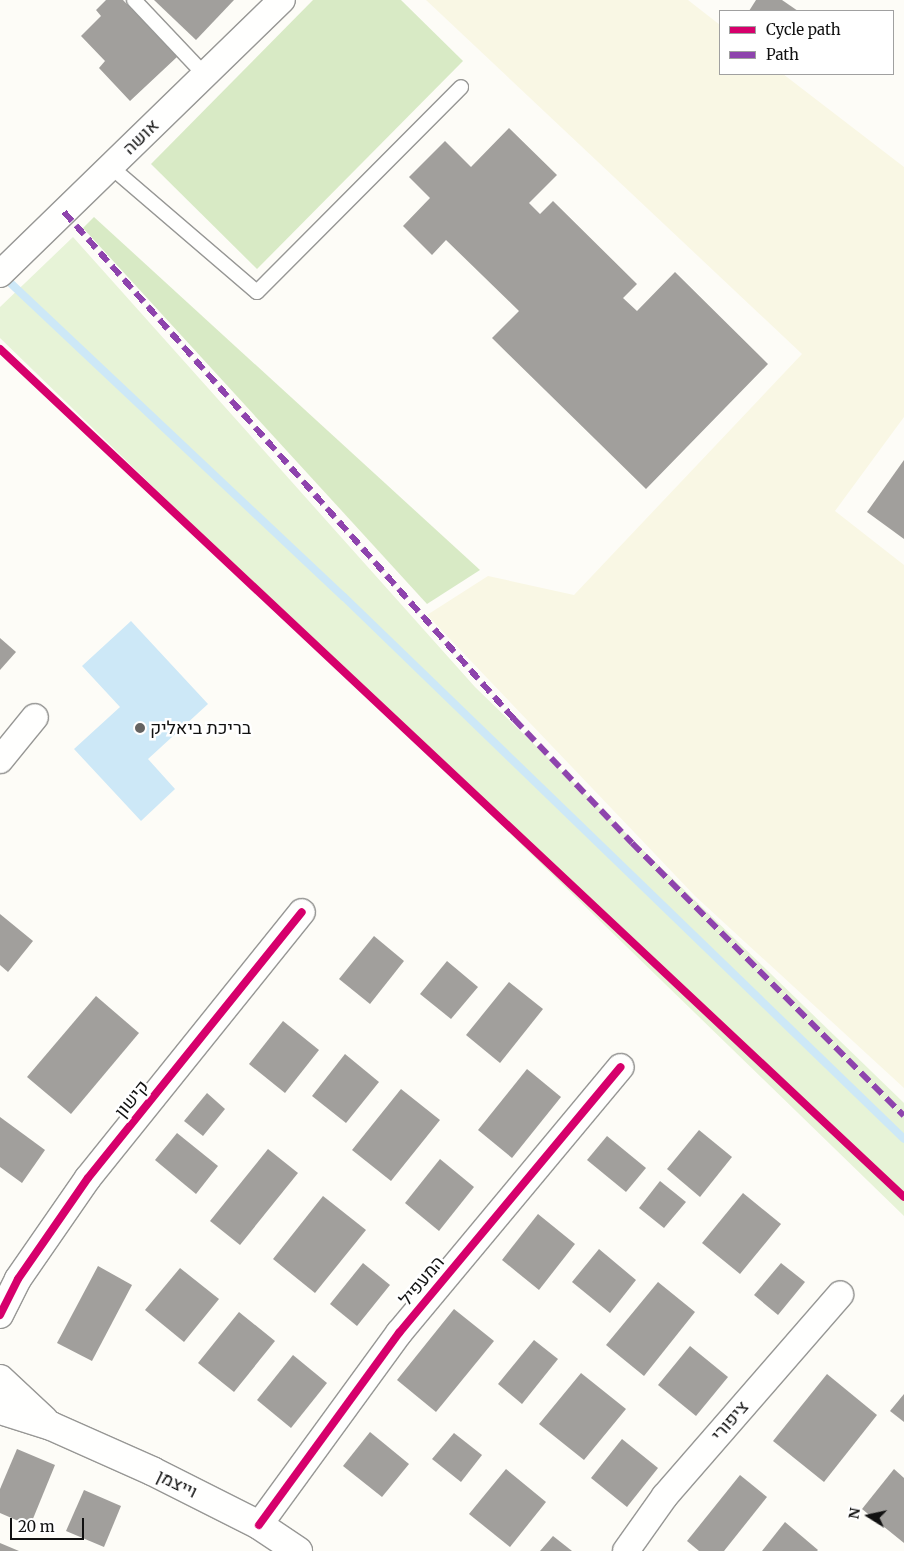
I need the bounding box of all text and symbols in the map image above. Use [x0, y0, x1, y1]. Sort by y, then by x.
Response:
legend [719, 10, 894, 75]
text: Cycle path [766, 20, 841, 39]
text: Path [766, 45, 799, 64]
street label: אושה [118, 115, 164, 159]
place label: בריכת ביאליק [150, 717, 251, 739]
marker: בריכת ביאליק [134, 722, 146, 734]
street label: קישון [111, 1076, 153, 1122]
street label: המעפיל [395, 1252, 449, 1310]
street label: ציפורי [707, 1397, 753, 1445]
street label: וייצמן [153, 1465, 201, 1503]
north arrow [844, 1491, 894, 1541]
text: N [844, 1506, 864, 1520]
scale bar [12, 1508, 86, 1540]
text: 20 m [18, 1517, 55, 1536]

